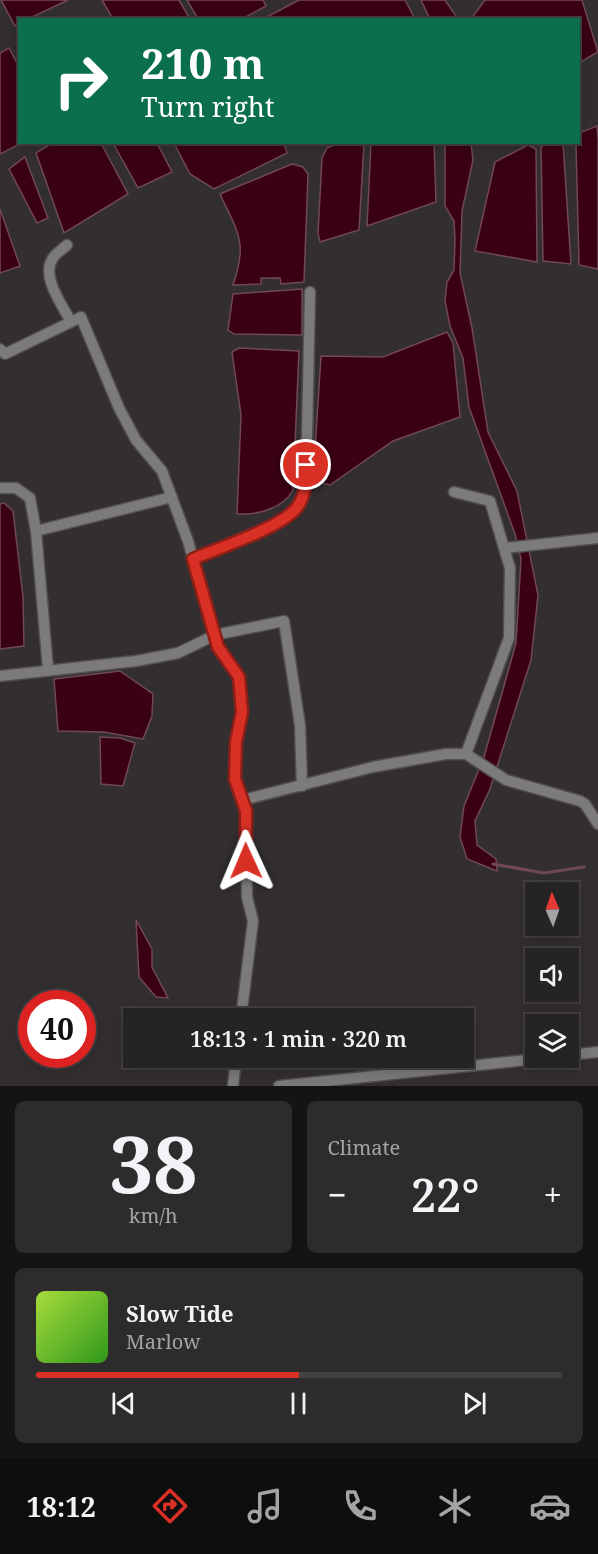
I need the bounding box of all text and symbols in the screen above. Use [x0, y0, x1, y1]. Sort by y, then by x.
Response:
text: 210 m [141, 34, 265, 91]
icon: right [42, 42, 120, 120]
text: Turn right [141, 88, 274, 125]
pin [280, 439, 331, 490]
icon: arrive [289, 448, 322, 481]
position arrow [214, 829, 278, 893]
north arrow [525, 882, 579, 936]
map controls [525, 882, 579, 1068]
button: sound [525, 948, 579, 1002]
speed limit sign: 40 [18, 990, 96, 1068]
button: layers [525, 1014, 579, 1068]
text: 18:13 · 1 min · 320 m [190, 1023, 407, 1053]
text: 38 [109, 1110, 197, 1216]
text: Climate [328, 1134, 400, 1161]
text: 22° [411, 1164, 479, 1225]
text: − [328, 1172, 347, 1217]
text: + [544, 1172, 562, 1217]
text: km/h [129, 1202, 178, 1229]
text: Slow Tide [126, 1298, 234, 1328]
text: Marlow [126, 1328, 200, 1355]
icon: previous [107, 1387, 140, 1420]
icon: pause [282, 1387, 315, 1420]
icon: next [458, 1387, 491, 1420]
icon: directions [149, 1485, 191, 1527]
icon: music [244, 1485, 286, 1527]
icon: phone [339, 1485, 381, 1527]
icon: climate [434, 1485, 476, 1527]
icon: car [529, 1485, 571, 1527]
text: 18:12 [27, 1488, 96, 1525]

